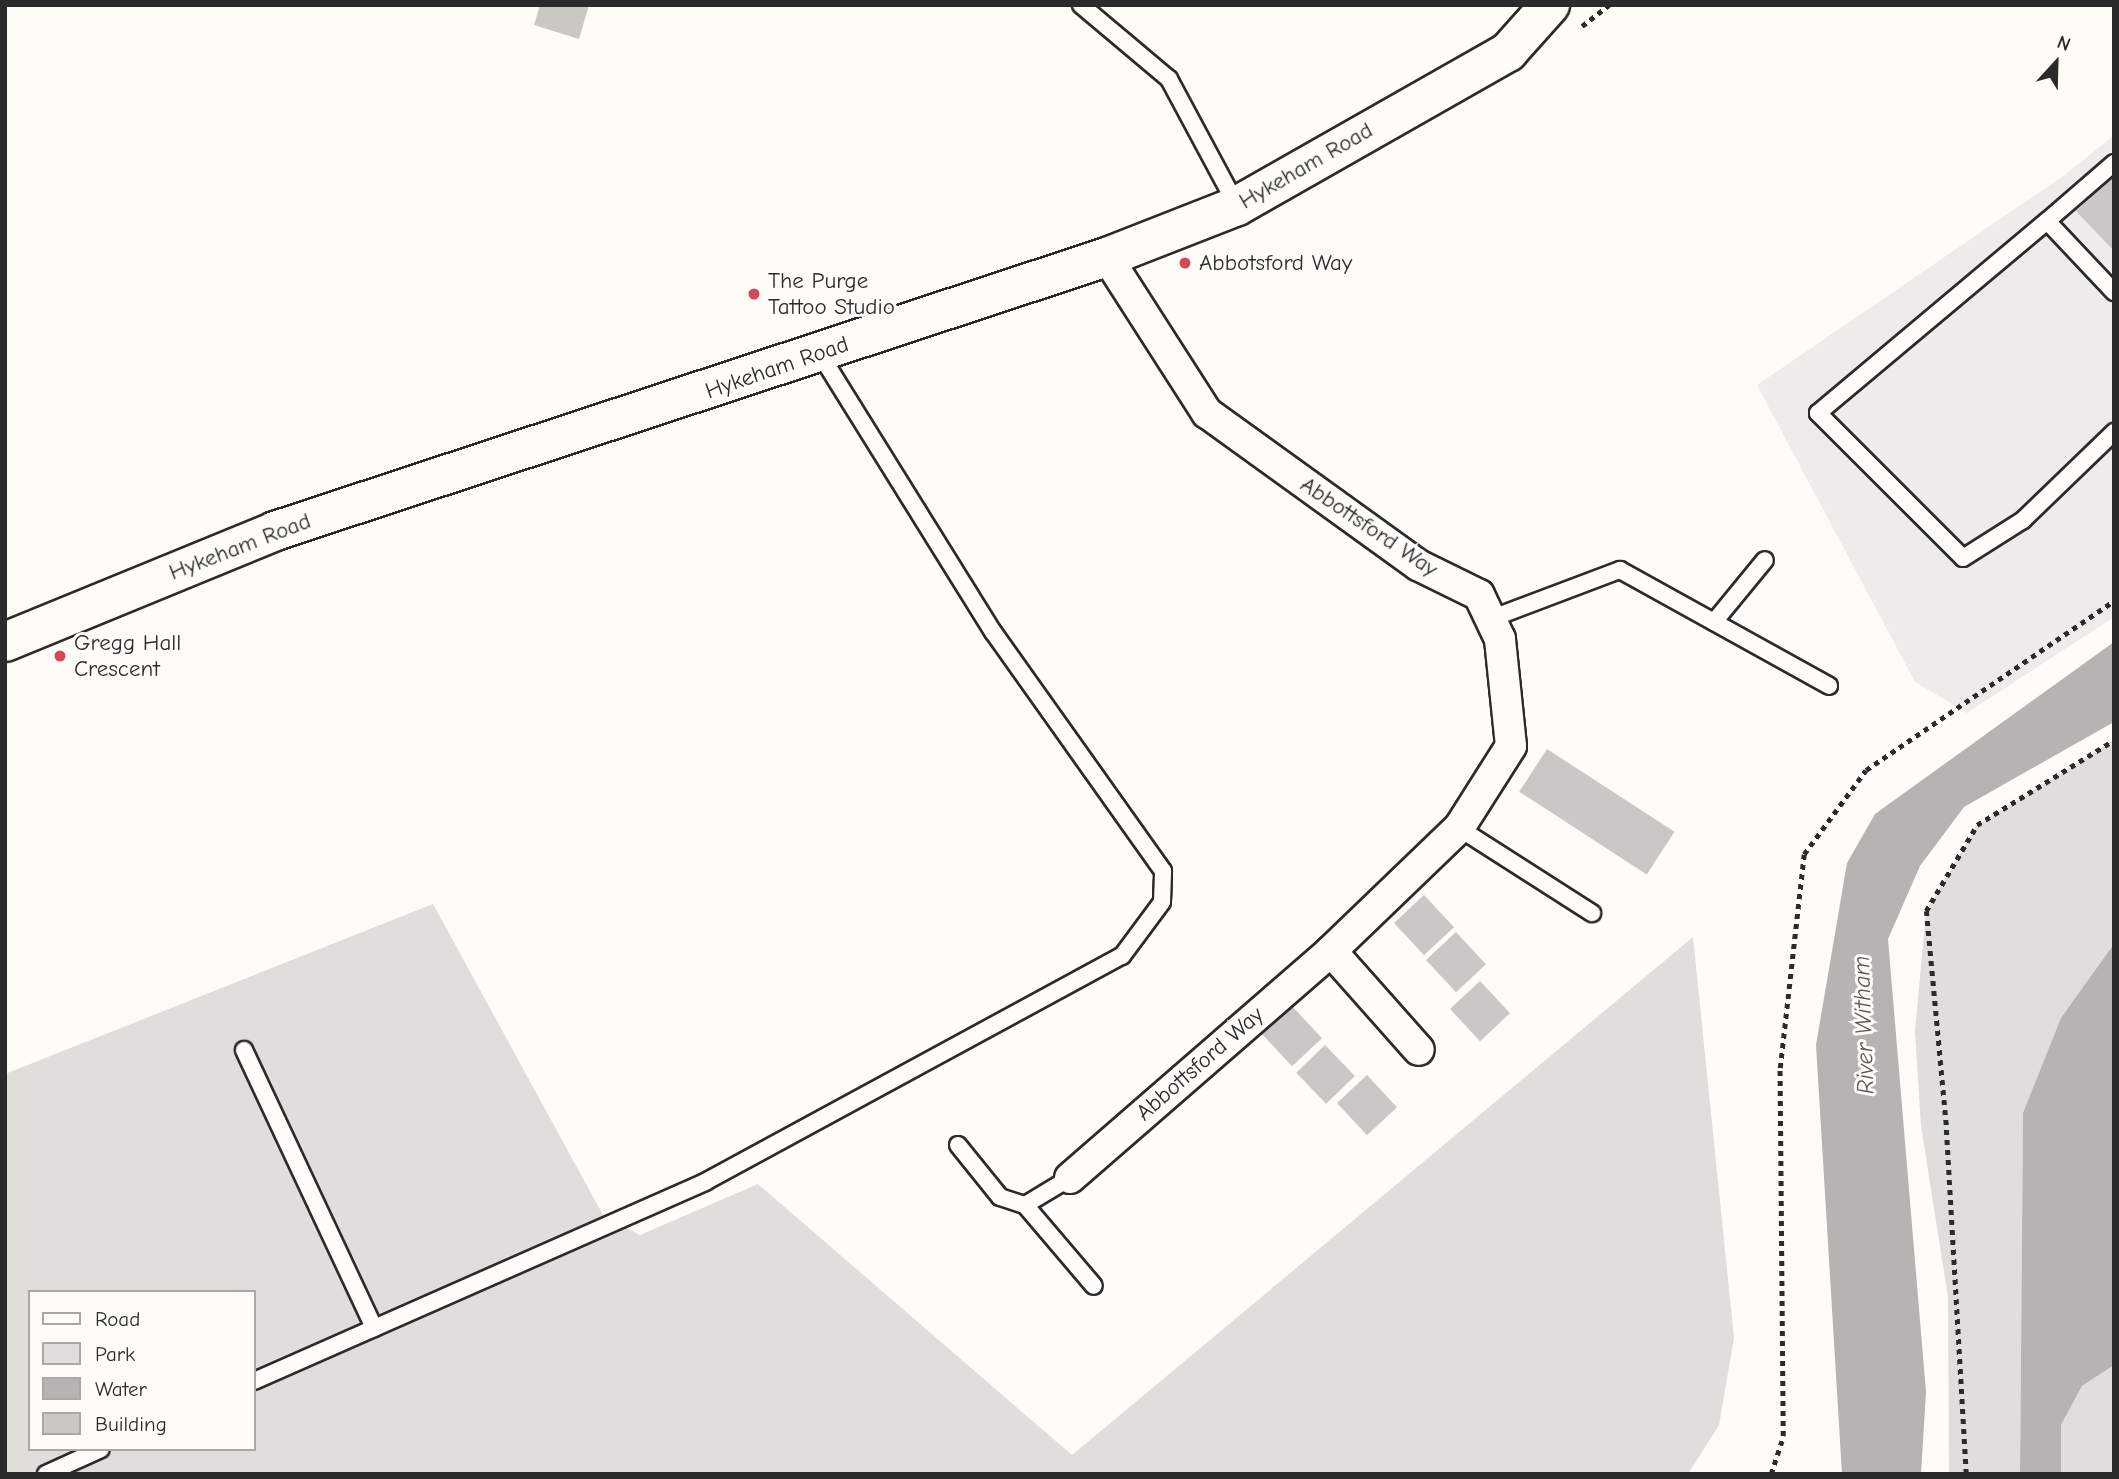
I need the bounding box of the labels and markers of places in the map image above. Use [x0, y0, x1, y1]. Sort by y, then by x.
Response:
place label: Abbotsford Way [1199, 249, 1352, 277]
marker: Abbotsford Way [1177, 255, 1193, 271]
place label: The Purge Tattoo Studio [768, 267, 895, 321]
marker: The Purge Tattoo Studio [746, 286, 762, 302]
place label: Gregg Hall Crescent [74, 629, 181, 683]
marker: Gregg Hall Crescent [52, 648, 68, 664]

